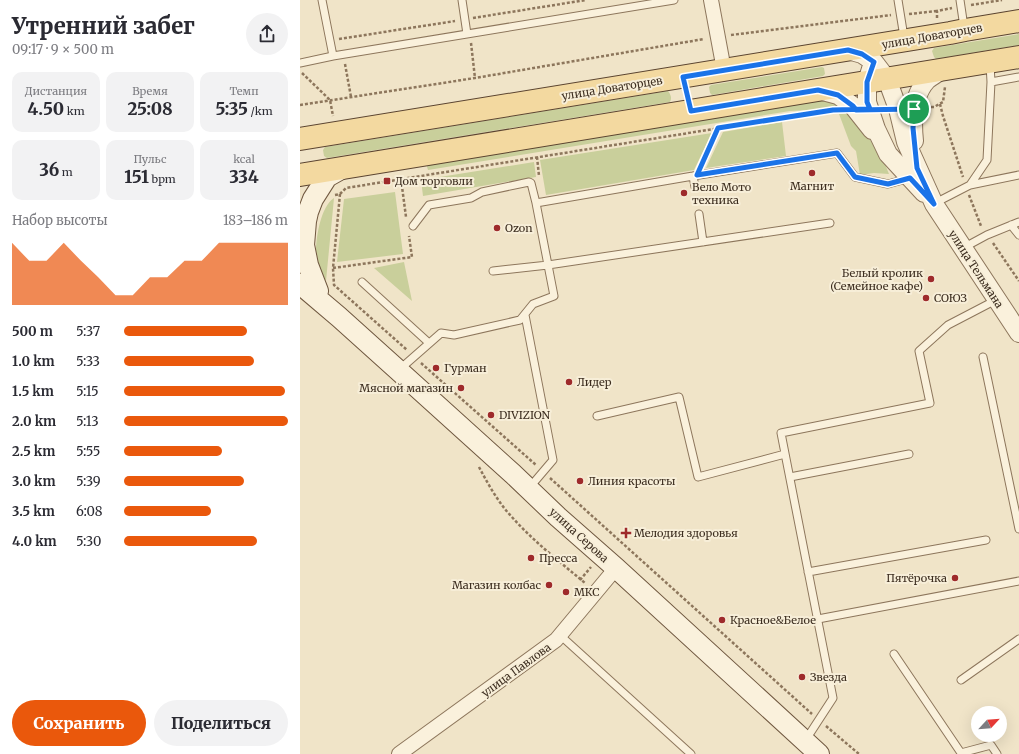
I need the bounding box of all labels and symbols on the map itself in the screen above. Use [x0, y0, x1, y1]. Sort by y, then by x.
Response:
street label: улица Доваторцев [881, 20, 984, 52]
street label: улица Доваторцев [561, 73, 664, 103]
pin [897, 92, 931, 126]
marker: Магнит [807, 168, 817, 178]
place label: Дом торговли [395, 174, 473, 188]
marker: Дом торговли [382, 176, 392, 186]
place label: Магнит [790, 179, 834, 193]
place label: Вело Мото техника [692, 180, 752, 207]
marker: Вело Мото техника [679, 188, 689, 198]
place label: Ozon [505, 221, 533, 235]
marker: Ozon [492, 223, 502, 233]
street label: улица Тельмана [946, 227, 1006, 311]
place label: Белый кролик (Семейное кафе) [830, 266, 923, 293]
marker: Белый кролик (Семейное кафе) [926, 274, 936, 284]
place label: СОЮЗ [934, 291, 967, 305]
marker: СОЮЗ [921, 293, 931, 303]
place label: Гурман [444, 361, 487, 375]
marker: Гурман [431, 363, 441, 373]
place label: Лидер [577, 375, 612, 389]
marker: Лидер [564, 377, 574, 387]
place label: Мясной магазин [359, 381, 453, 395]
marker: Мясной магазин [456, 383, 466, 393]
place label: DIVIZION [499, 408, 551, 422]
marker: DIVIZION [486, 410, 496, 420]
place label: Линия красоты [588, 474, 676, 488]
marker: Линия красоты [575, 476, 585, 486]
street label: улица Серова [546, 505, 612, 565]
place label: Мелодия здоровья [634, 526, 738, 540]
marker: Мелодия здоровья [621, 528, 631, 538]
place label: Пресса [539, 551, 577, 565]
marker: Пресса [526, 553, 536, 563]
place label: Пятёрочка [886, 571, 947, 585]
marker: Пятёрочка [950, 573, 960, 583]
place label: Магазин колбас [452, 578, 541, 592]
marker: Магазин колбас [544, 580, 554, 590]
place label: МКС [574, 585, 600, 599]
marker: МКС [561, 587, 571, 597]
place label: Красное&Белое [730, 613, 816, 627]
marker: Красное&Белое [717, 615, 727, 625]
street label: улица Павлова [478, 640, 554, 700]
place label: Звезда [810, 670, 847, 684]
marker: Звезда [797, 672, 807, 682]
north arrow [971, 706, 1007, 742]

